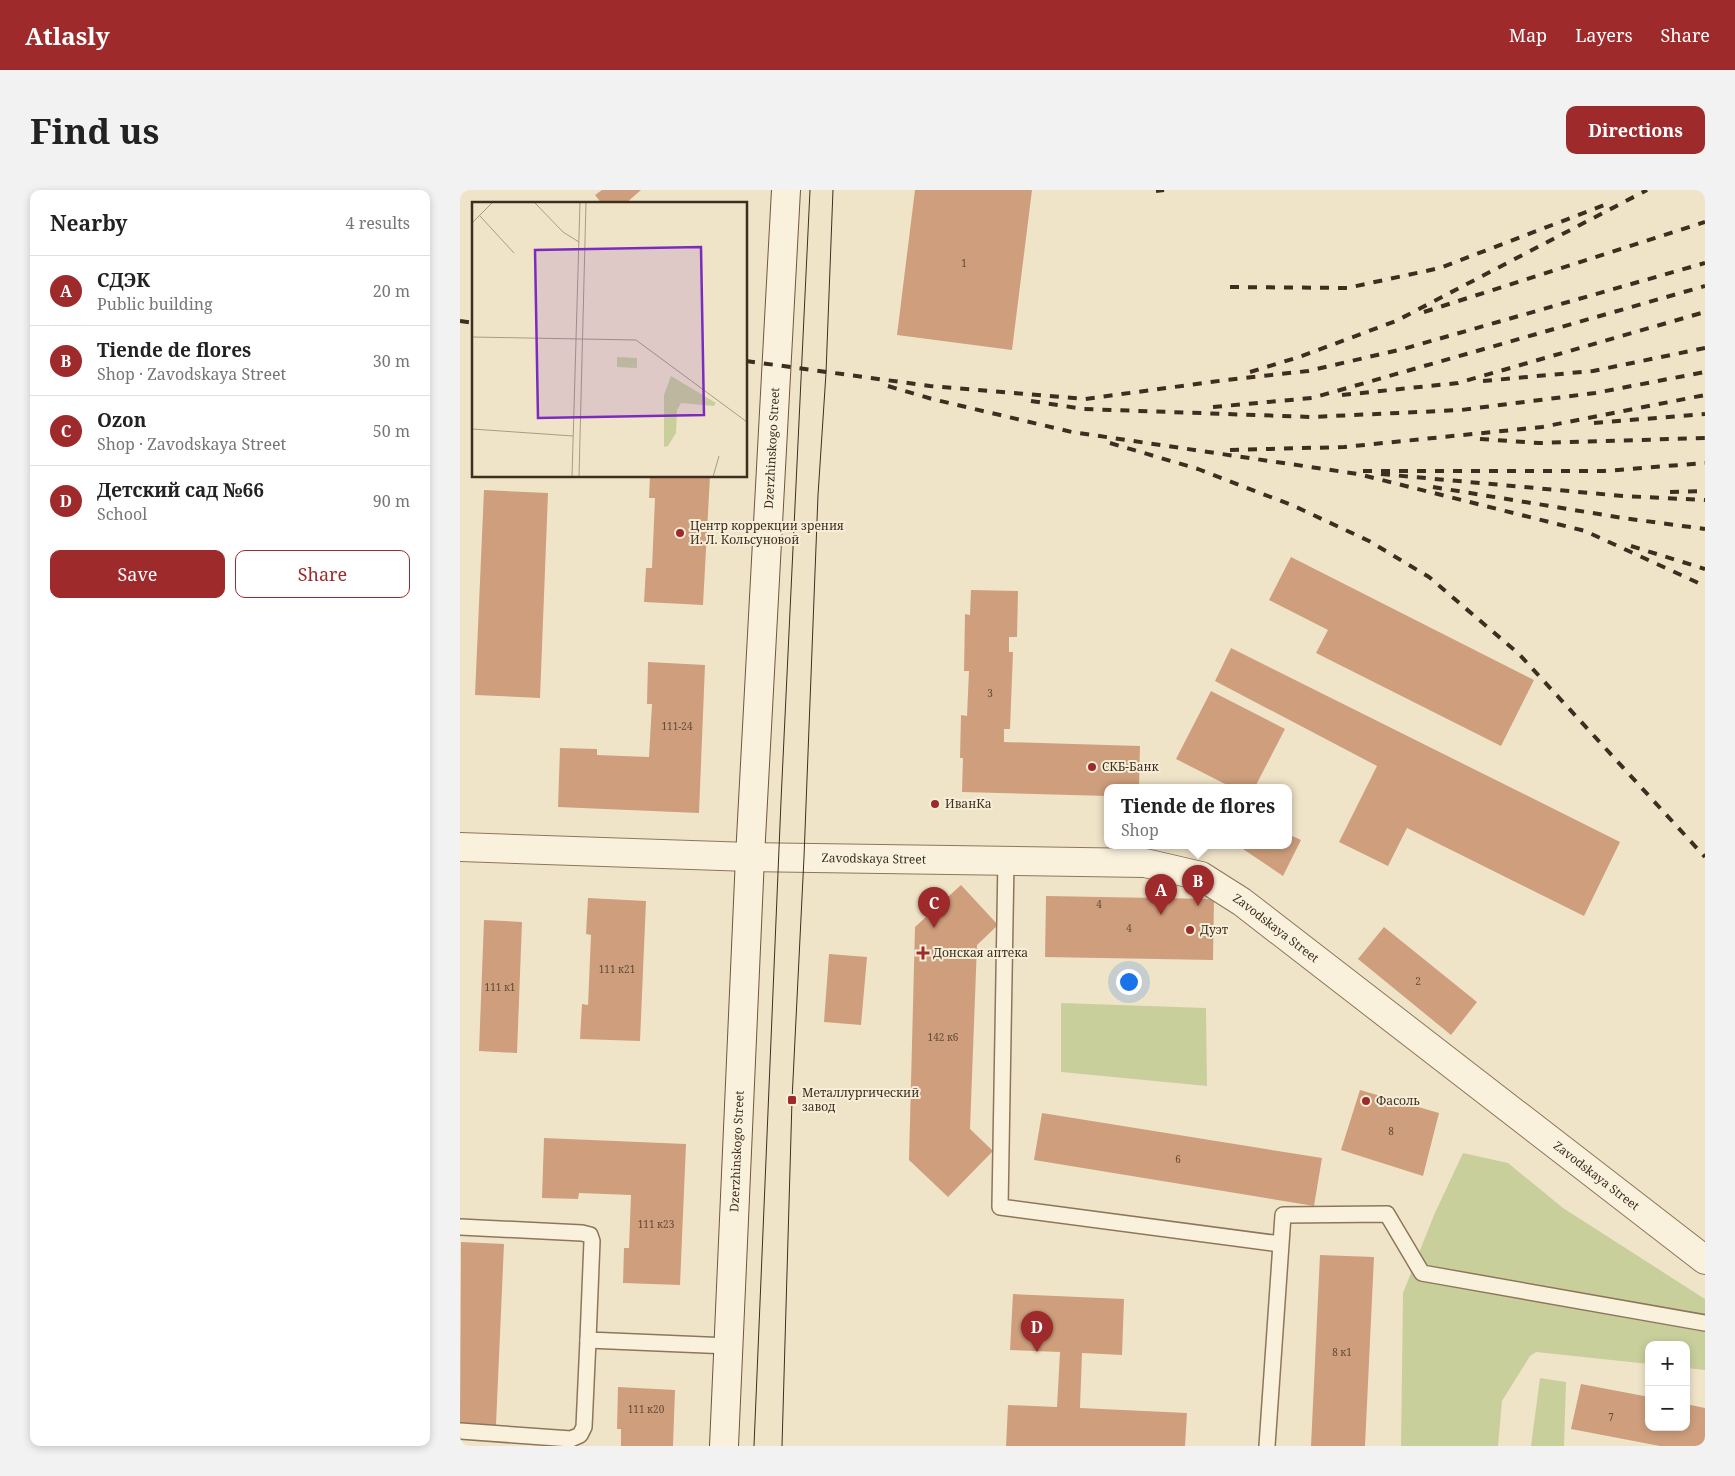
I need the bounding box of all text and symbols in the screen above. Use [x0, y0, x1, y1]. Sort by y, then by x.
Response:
text: Atlasly [25, 19, 110, 52]
text: Map [1509, 23, 1547, 47]
text: Layers [1575, 23, 1633, 47]
text: Share [1661, 23, 1710, 47]
button: Directions [1566, 106, 1705, 154]
text: Find us [30, 107, 159, 154]
inset map [472, 202, 748, 478]
text: Nearby [50, 209, 128, 237]
text: 4 results [346, 212, 410, 234]
house number: 1 [961, 256, 967, 270]
text: СДЭК [97, 267, 150, 293]
text: A [60, 280, 72, 302]
text: 20 m [373, 280, 410, 302]
text: Public building [97, 293, 213, 315]
text: Tiende de flores [97, 337, 251, 363]
text: B [61, 350, 71, 372]
text: 30 m [373, 350, 410, 372]
text: Shop · Zavodskaya Street [97, 363, 286, 385]
street label: Dzerzhinskogo Street [760, 387, 783, 509]
text: Ozon [97, 407, 146, 433]
text: C [61, 420, 71, 442]
text: 50 m [373, 420, 410, 442]
text: Shop · Zavodskaya Street [97, 433, 286, 455]
text: Детский сад №66 [97, 477, 264, 503]
text: D [60, 490, 72, 512]
text: 90 m [373, 490, 410, 512]
text: School [97, 503, 147, 525]
place label: Центр коррекции зрения И. Л. Кольсуновой [690, 517, 844, 548]
marker: Центр коррекции зрения И. Л. Кольсуновой [674, 527, 686, 539]
button: Save [50, 550, 225, 598]
button: Share [235, 550, 410, 598]
house number: 3 [987, 686, 993, 700]
house number: 111-24 [661, 719, 693, 733]
place label: СКБ-Банк [1102, 758, 1160, 775]
marker: СКБ-Банк [1086, 761, 1098, 773]
popup [1104, 784, 1292, 849]
text: Tiende de flores [1121, 793, 1275, 819]
place label: ИванКа [945, 795, 992, 812]
marker: ИванКа [929, 798, 941, 810]
text: Shop [1121, 819, 1159, 841]
street label: Zavodskaya Street [822, 849, 926, 868]
pin: B [1182, 865, 1214, 906]
pin: A [1145, 874, 1177, 915]
pin: C [918, 887, 950, 928]
street label: Zavodskaya Street [1230, 889, 1323, 966]
house number: 4 [1096, 897, 1102, 911]
house number: 4 [1126, 921, 1132, 935]
place label: Дуэт [1200, 921, 1229, 938]
marker: Дуэт [1184, 924, 1196, 936]
place label: Донская аптека [933, 944, 1028, 961]
marker: Донская аптека [917, 947, 929, 959]
house number: 111 к21 [599, 962, 635, 976]
your location [1116, 969, 1142, 995]
house number: 2 [1415, 974, 1421, 988]
house number: 111 к1 [485, 980, 515, 994]
house number: 142 к6 [928, 1030, 959, 1044]
place label: Металлургический завод [802, 1084, 919, 1115]
street label: Dzerzhinskogo Street [725, 1090, 748, 1212]
place label: Фасоль [1376, 1092, 1420, 1109]
marker: Металлургический завод [786, 1094, 798, 1106]
marker: Фасоль [1360, 1095, 1372, 1107]
house number: 8 [1388, 1124, 1394, 1138]
street label: Zavodskaya Street [1550, 1137, 1643, 1214]
house number: 6 [1175, 1152, 1181, 1166]
house number: 111 к23 [638, 1217, 675, 1231]
pin: D [1021, 1311, 1053, 1352]
map controls [1645, 1341, 1690, 1431]
button: + [1645, 1341, 1690, 1386]
house number: 8 к1 [1332, 1345, 1352, 1359]
button: − [1645, 1386, 1690, 1431]
house number: 111 к20 [628, 1402, 665, 1416]
house number: 7 [1608, 1410, 1614, 1424]

